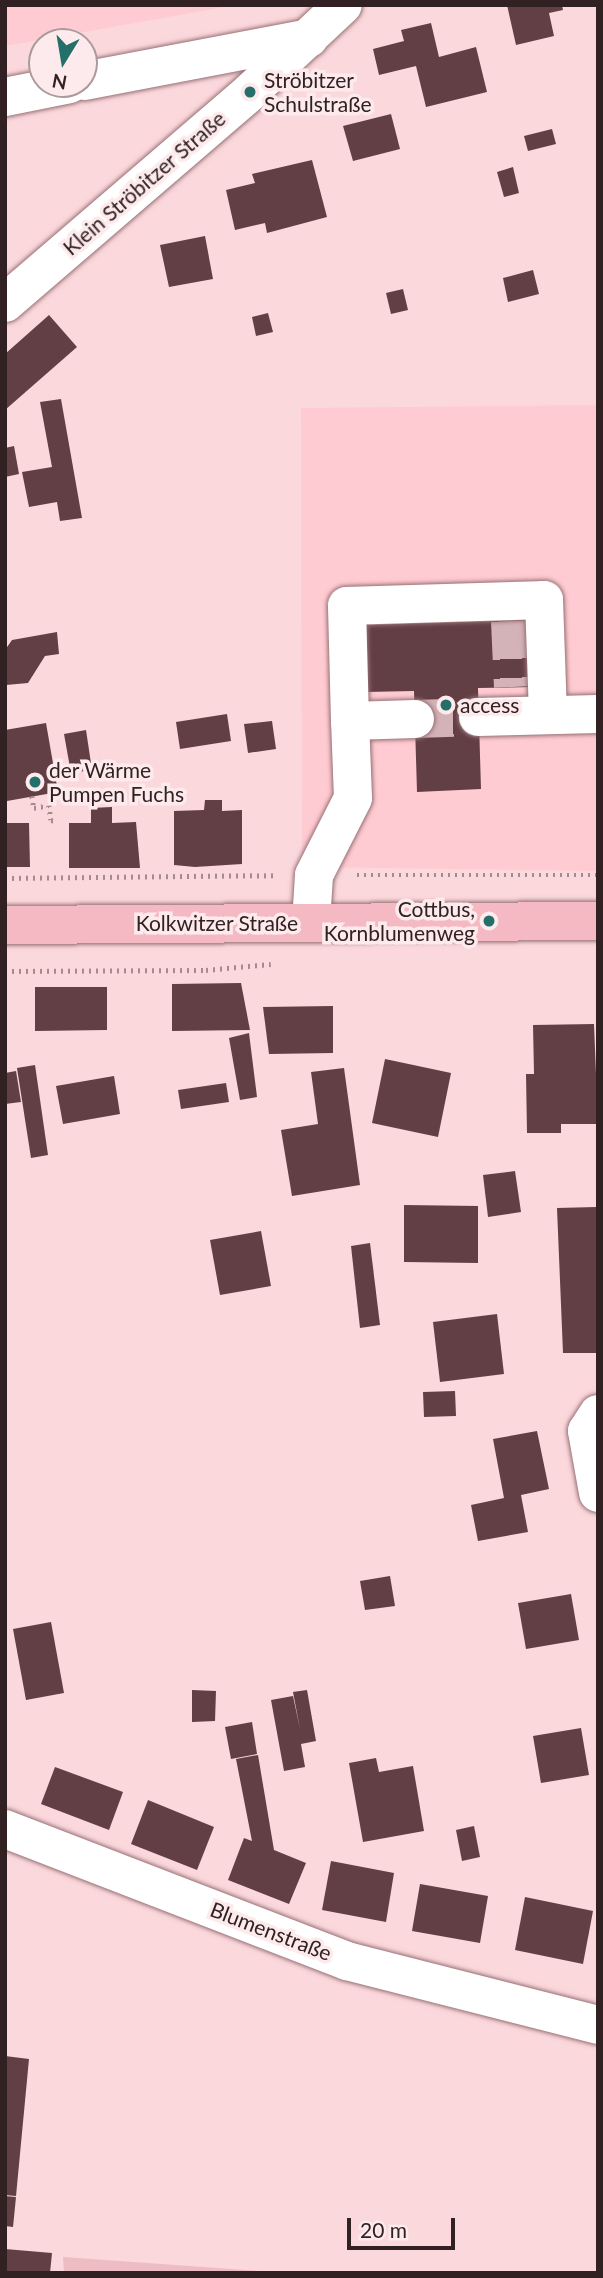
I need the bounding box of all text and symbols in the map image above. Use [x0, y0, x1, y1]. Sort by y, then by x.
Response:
north arrow [28, 28, 98, 98]
place label: Ströbitzer Schulstraße [264, 67, 372, 117]
text: N [50, 69, 69, 95]
marker: Ströbitzer Schulstraße [242, 84, 258, 100]
street label: Klein Ströbitzer Straße [58, 106, 230, 260]
place label: access [460, 692, 519, 718]
marker: access [438, 697, 454, 713]
place label: der Wärme Pumpen Fuchs [49, 757, 184, 807]
marker: der Wärme Pumpen Fuchs [27, 774, 43, 790]
place label: Cottbus, Kornblumenweg [324, 896, 475, 946]
street label: Kolkwitzer Straße [136, 910, 298, 936]
marker: Cottbus, Kornblumenweg [481, 913, 497, 929]
street label: Blumenstraße [207, 1896, 335, 1966]
scale bar [351, 2204, 460, 2248]
text: 20 m [360, 2217, 407, 2242]

